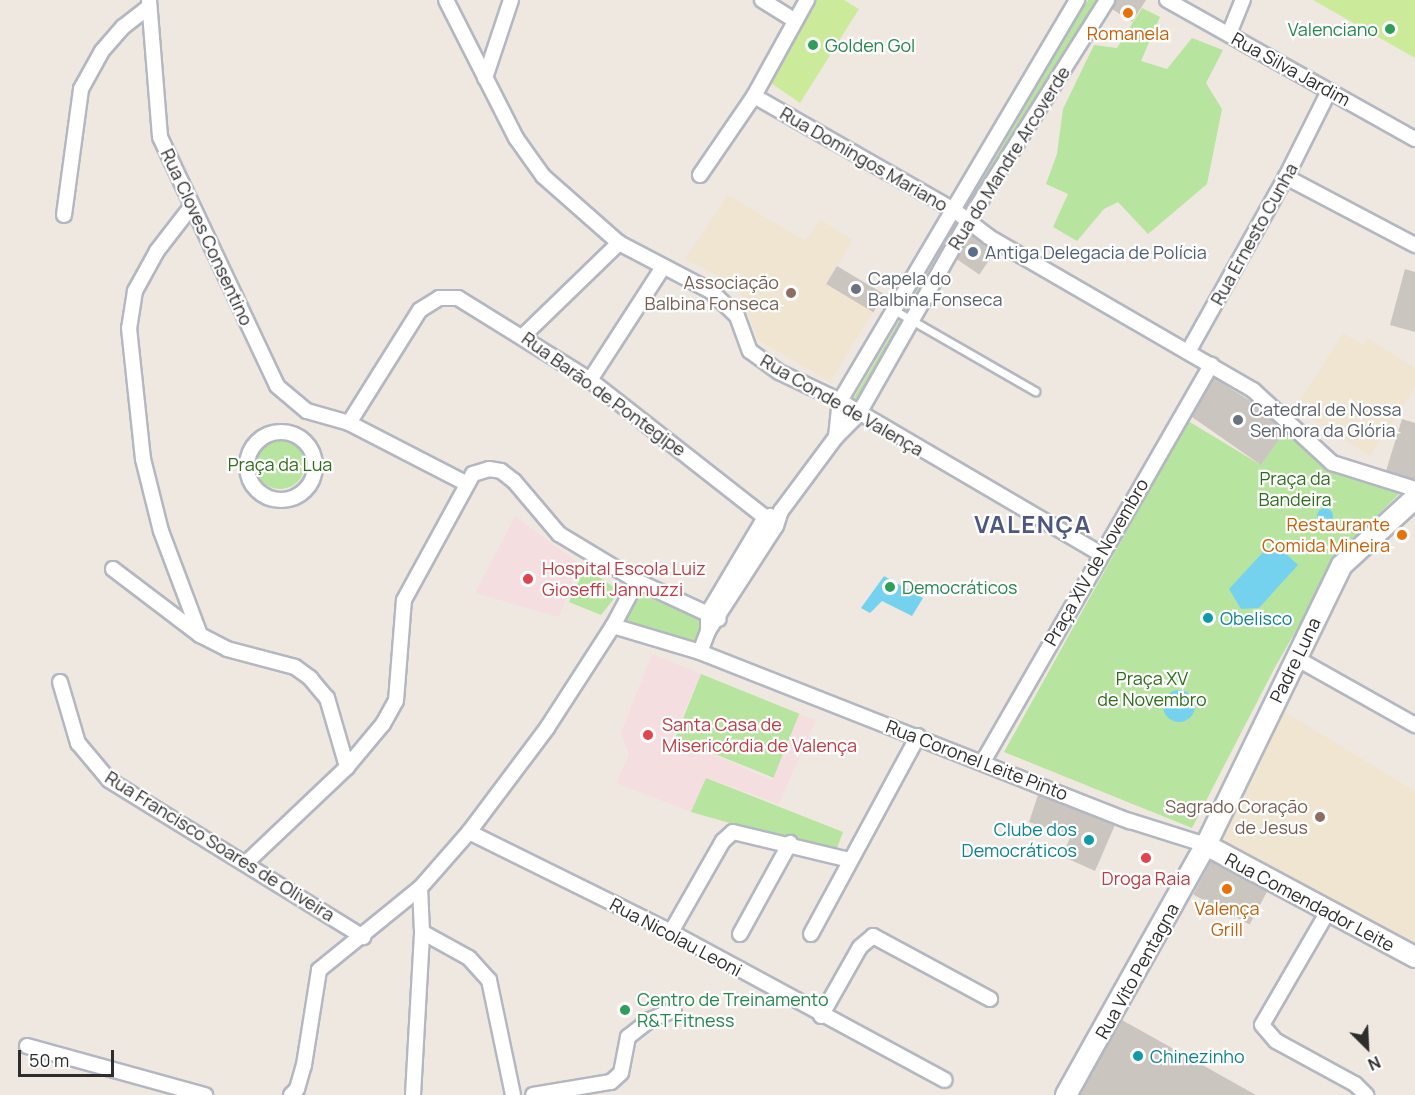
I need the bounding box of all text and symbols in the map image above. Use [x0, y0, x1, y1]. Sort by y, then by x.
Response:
marker: Romanela [1121, 6, 1135, 20]
place label: Valenciano [1288, 18, 1378, 40]
place label: Romanela [1087, 22, 1169, 44]
marker: Valenciano [1383, 22, 1397, 36]
street label: Rua Silva Jardim [1228, 28, 1354, 110]
place label: Golden Gol [825, 34, 915, 56]
marker: Golden Gol [806, 38, 820, 52]
street label: Rua do Mandre Arcoverde [944, 62, 1074, 254]
street label: Rua Domingos Mariano [776, 102, 952, 216]
street label: Rua Cloves Consentino [156, 145, 258, 329]
street label: Rua Ernesto Cunha [1206, 159, 1302, 309]
place label: Antiga Delegacia de Polícia [985, 241, 1207, 263]
marker: Antiga Delegacia de Polícia [966, 245, 980, 259]
place label: Capela do Balbina Fonseca [868, 268, 1002, 310]
place label: Associação Balbina Fonseca [645, 272, 779, 314]
marker: Capela do Balbina Fonseca [849, 282, 863, 296]
marker: Associação Balbina Fonseca [784, 286, 798, 300]
street label: Rua Barão de Pontegipe [518, 327, 690, 461]
street label: Rua Conde de Valença [757, 350, 927, 460]
place label: Catedral de Nossa Senhora da Glória [1250, 399, 1401, 442]
marker: Catedral de Nossa Senhora da Glória [1231, 413, 1245, 427]
park label: Praça da Lua [228, 453, 332, 475]
park label: Praça da Bandeira [1258, 468, 1332, 510]
street label: Praça XIV de Novembro [1039, 475, 1153, 649]
district label: VALENÇA [974, 510, 1092, 538]
place label: Restaurante Comida Mineira [1262, 514, 1390, 556]
marker: Restaurante Comida Mineira [1395, 528, 1409, 542]
place label: Hospital Escola Luiz Gioseffi Jannuzzi [542, 558, 706, 600]
marker: Hospital Escola Luiz Gioseffi Jannuzzi [519, 570, 537, 588]
place label: Democráticos [902, 576, 1017, 598]
marker: Democráticos [883, 580, 897, 594]
place label: Obelisco [1220, 607, 1292, 629]
marker: Obelisco [1201, 611, 1215, 625]
street label: Padre Luna [1265, 614, 1325, 706]
park label: Praça XV de Novembro [1097, 668, 1207, 710]
place label: Santa Casa de Misericórdia de Valença [662, 714, 857, 756]
street label: Rua Coronel Leite Pinto [883, 715, 1071, 805]
marker: Santa Casa de Misericórdia de Valença [639, 726, 657, 744]
street label: Rua Francisco Soares de Oliveira [101, 766, 339, 926]
place label: Sagrado Coração de Jesus [1165, 796, 1308, 838]
marker: Sagrado Coração de Jesus [1313, 810, 1327, 824]
place label: Clube dos Democráticos [962, 819, 1077, 862]
marker: Clube dos Democráticos [1082, 833, 1096, 847]
street label: Rua Comendador Leite [1222, 848, 1398, 956]
marker: Droga Raia [1139, 851, 1153, 865]
place label: Droga Raia [1102, 867, 1190, 889]
marker: Valença Grill [1220, 882, 1234, 896]
street label: Rua Nicolau Leoni [606, 893, 746, 981]
place label: Valença Grill [1194, 898, 1260, 940]
street label: Rua Vito Pentagna [1091, 899, 1183, 1043]
place label: Centro de Treinamento R&T Fitness [637, 989, 829, 1032]
marker: Centro de Treinamento R&T Fitness [618, 1003, 632, 1017]
north arrow [1337, 1017, 1397, 1077]
scale bar [21, 1038, 117, 1076]
place label: Chinezinho [1150, 1045, 1245, 1067]
text: 50 m [29, 1048, 69, 1072]
marker: Chinezinho [1131, 1049, 1145, 1063]
text: N [1365, 1051, 1384, 1076]

